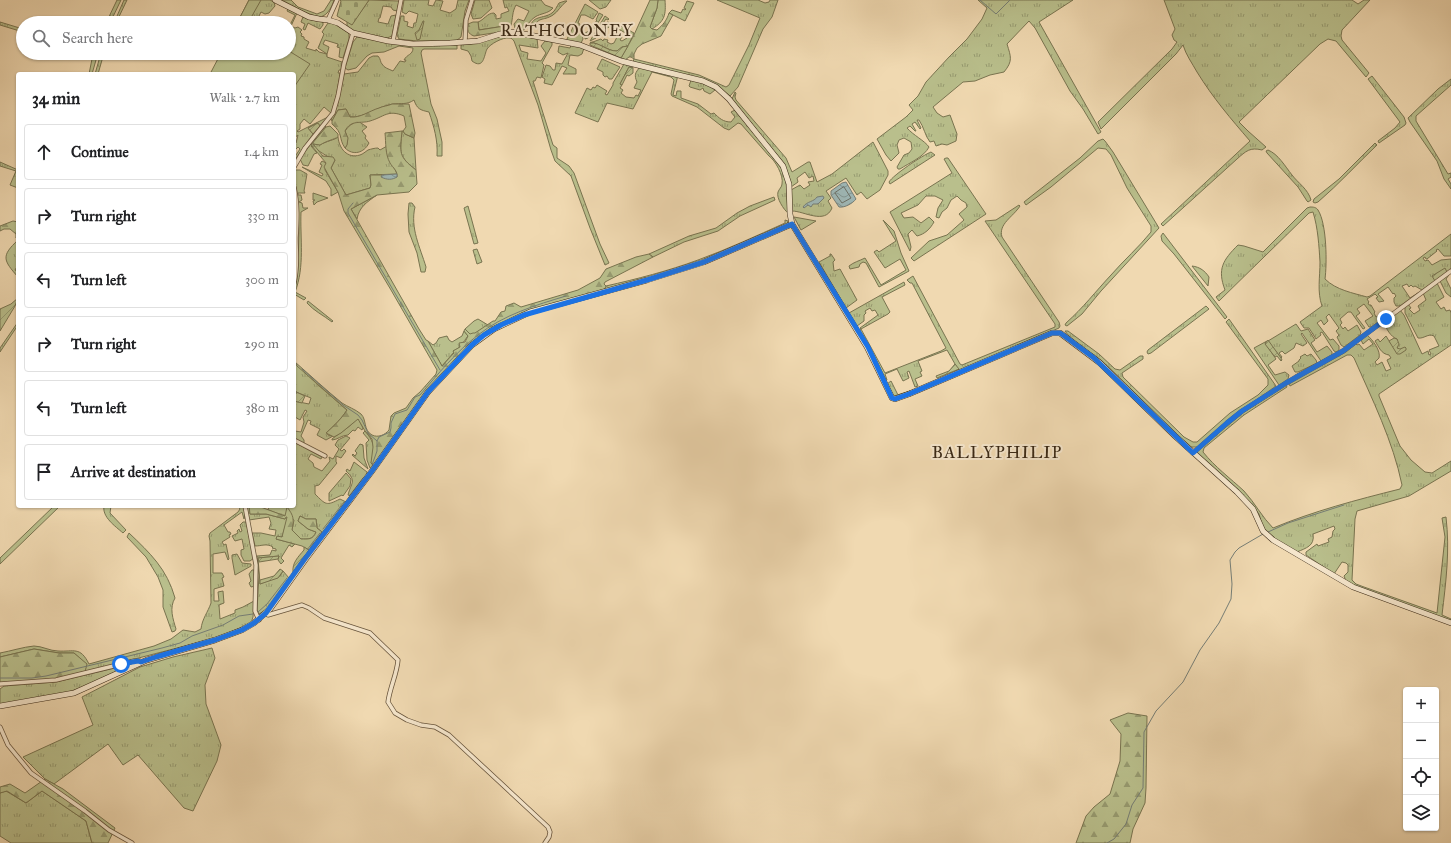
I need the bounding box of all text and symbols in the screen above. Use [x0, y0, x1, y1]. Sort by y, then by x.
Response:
search box [16, 16, 296, 60]
district label: RATHCOONEY [500, 20, 634, 41]
icon: search [30, 27, 52, 49]
text: Search here [62, 29, 133, 47]
text: 34 min [32, 88, 80, 109]
text: Walk · 2.7 km [210, 90, 280, 106]
icon: ahead [33, 141, 55, 163]
text: Continue [71, 143, 129, 161]
text: 1.4 km [244, 144, 279, 160]
icon: right [33, 205, 55, 227]
text: Turn right [71, 207, 136, 225]
text: 330 m [247, 208, 279, 224]
icon: left [33, 269, 55, 291]
text: Turn left [71, 271, 127, 289]
text: 300 m [245, 272, 279, 288]
route end [1377, 310, 1395, 328]
icon: right [33, 333, 55, 355]
text: Turn right [71, 335, 136, 353]
text: 290 m [244, 336, 279, 352]
icon: left [33, 397, 55, 419]
text: Turn left [71, 399, 127, 417]
text: 380 m [246, 400, 279, 416]
district label: BALLYPHILIP [932, 442, 1062, 463]
icon: arrive [33, 461, 55, 483]
text: Arrive at destination [71, 463, 196, 481]
route start [112, 655, 130, 673]
map controls [1403, 687, 1439, 831]
button: + [1403, 687, 1439, 723]
button: − [1403, 723, 1439, 759]
button: locate [1403, 759, 1439, 795]
button: layers [1403, 795, 1439, 831]

